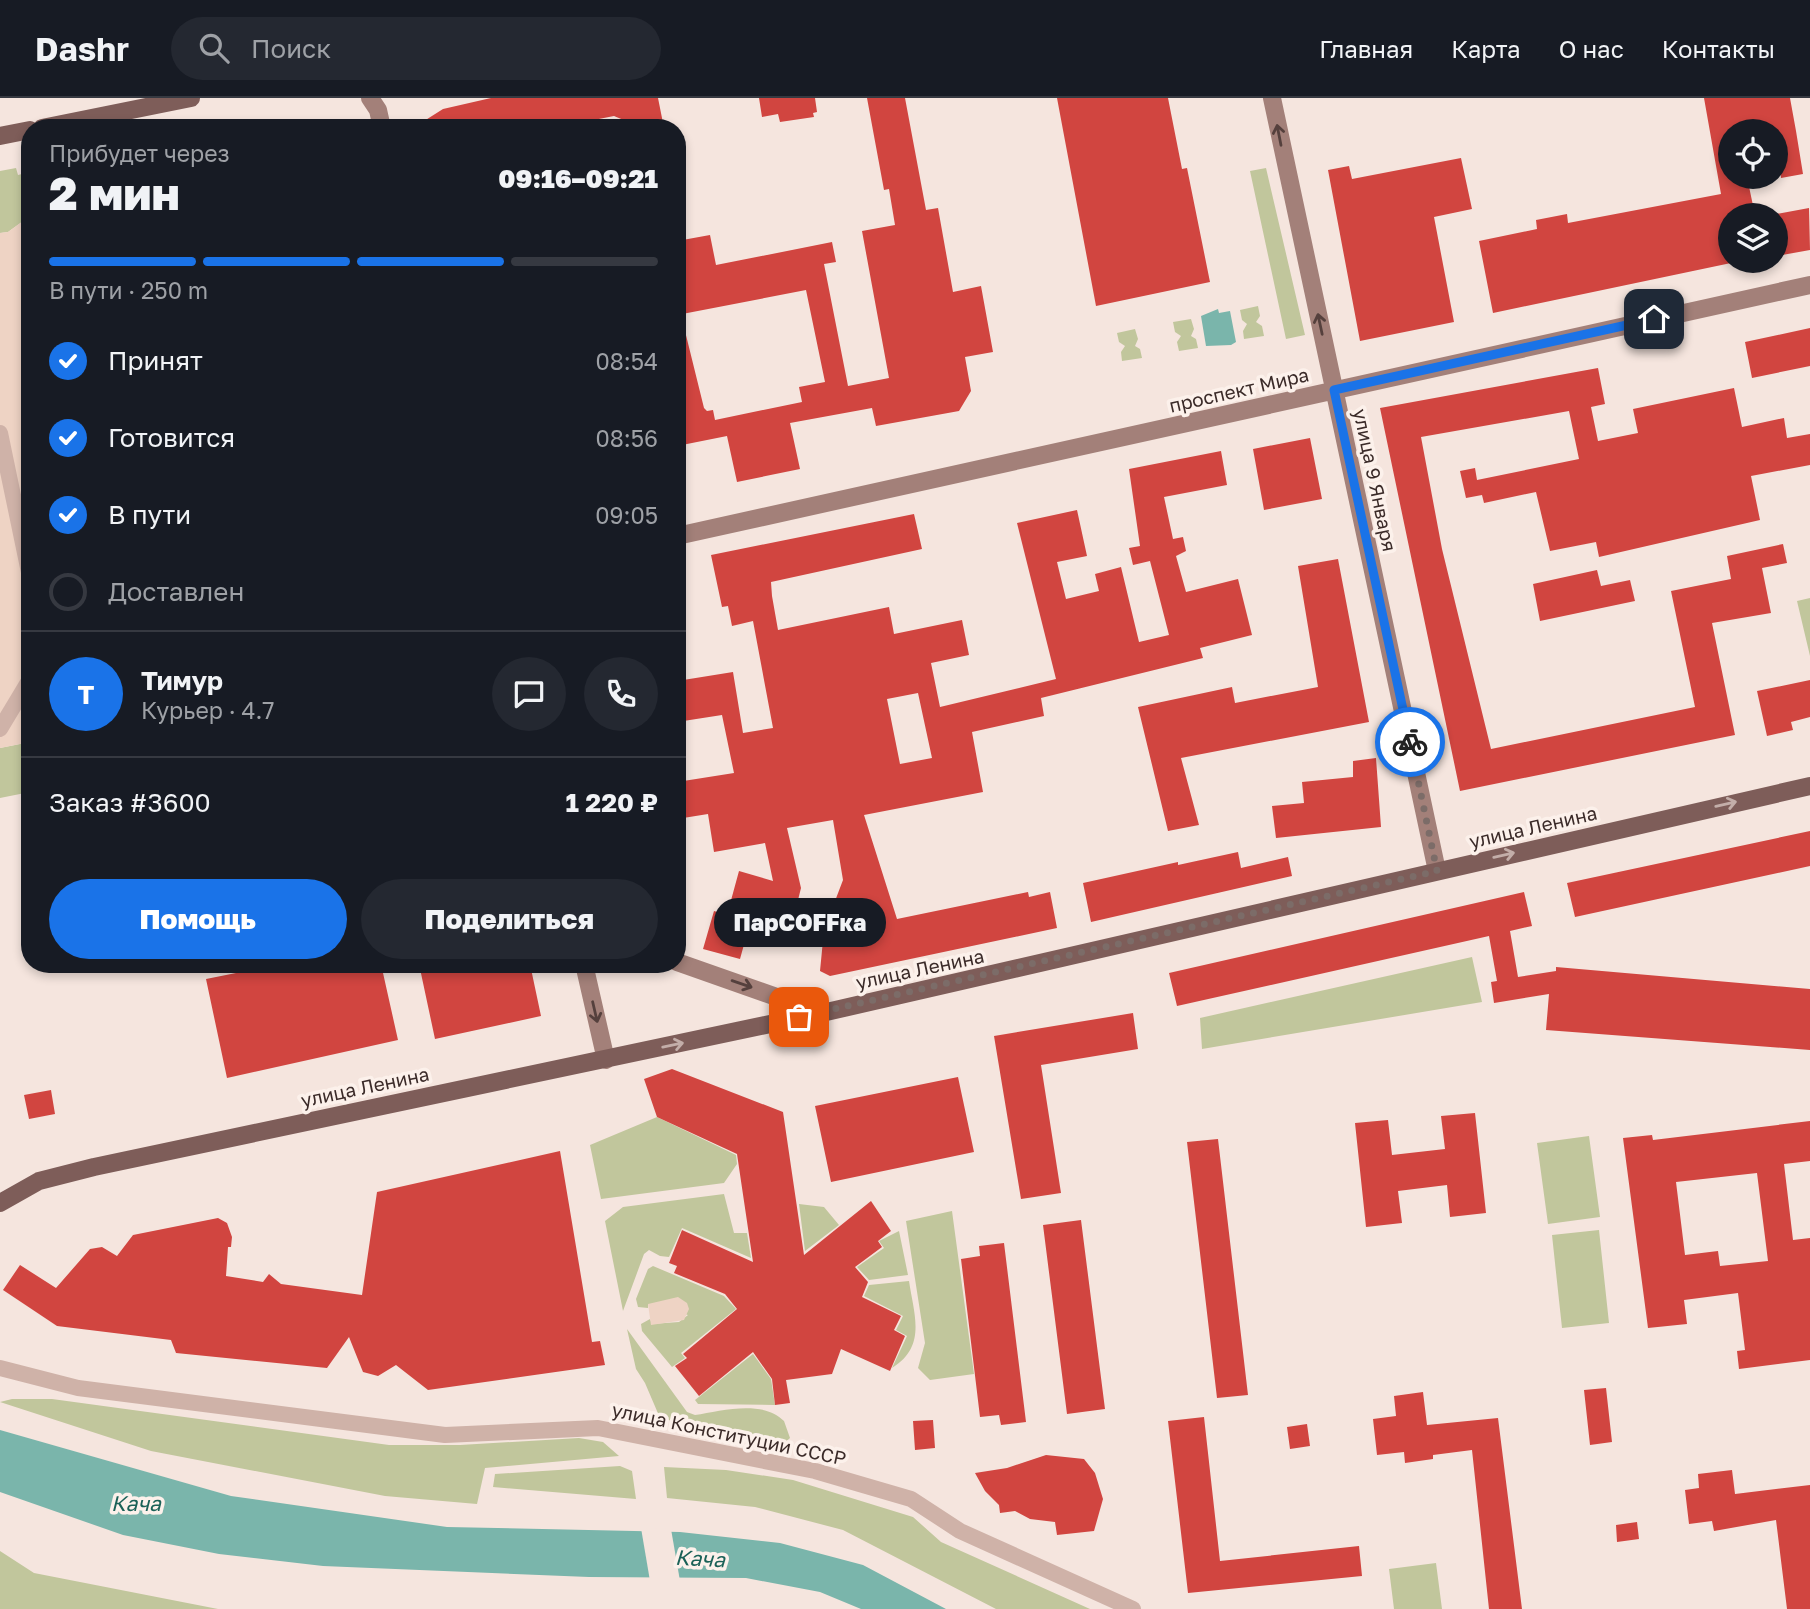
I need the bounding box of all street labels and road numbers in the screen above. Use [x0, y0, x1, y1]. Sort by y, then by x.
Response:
street label: проспект Мира [1167, 362, 1311, 417]
street label: улица 9 Января [1349, 406, 1402, 553]
street label: улица Ленина [1467, 801, 1599, 852]
street label: улица Ленина [854, 944, 986, 993]
street label: улица Ленина [299, 1062, 431, 1111]
street label: улица Конституции СССР [610, 1397, 848, 1470]

